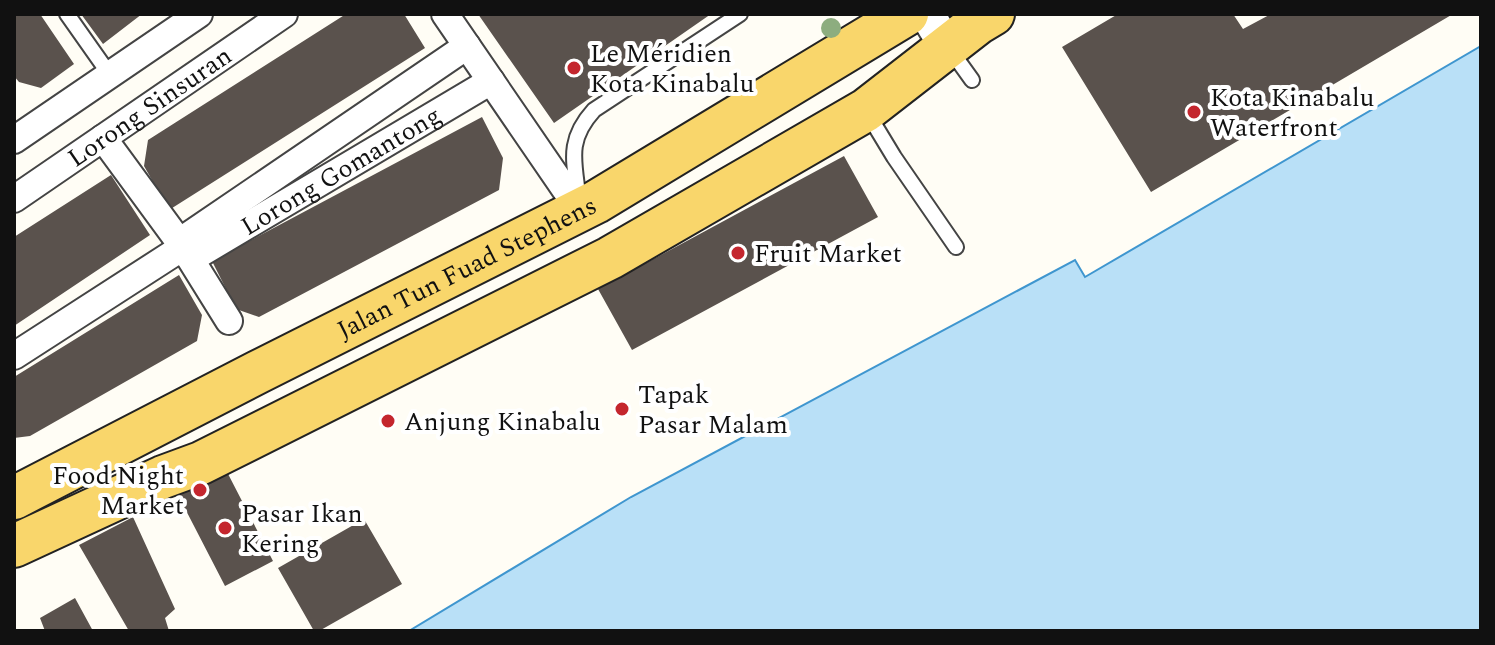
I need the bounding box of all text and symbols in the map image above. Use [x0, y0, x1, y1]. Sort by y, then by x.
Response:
place label: Le Méridien Kota Kinabalu [590, 34, 754, 104]
street label: Lorong Sinsuran [59, 36, 240, 178]
marker: Le Méridien Kota Kinabalu [565, 59, 583, 77]
place label: Kota Kinabalu Waterfront [1210, 78, 1374, 148]
street label: Lorong Gomantong [233, 96, 449, 246]
marker: Kota Kinabalu Waterfront [1185, 103, 1203, 121]
street label: Jalan Tun Fuad Stephens [330, 186, 604, 350]
place label: Fruit Market [754, 234, 902, 274]
marker: Fruit Market [729, 244, 747, 262]
place label: Tapak Pasar Malam [638, 375, 788, 445]
marker: Tapak Pasar Malam [613, 400, 631, 418]
place label: Anjung Kinabalu [404, 402, 601, 442]
marker: Anjung Kinabalu [379, 412, 397, 430]
place label: Food Night Market [52, 456, 184, 526]
marker: Food Night Market [191, 481, 209, 499]
place label: Pasar Ikan Kering [241, 494, 363, 564]
marker: Pasar Ikan Kering [216, 519, 234, 537]

